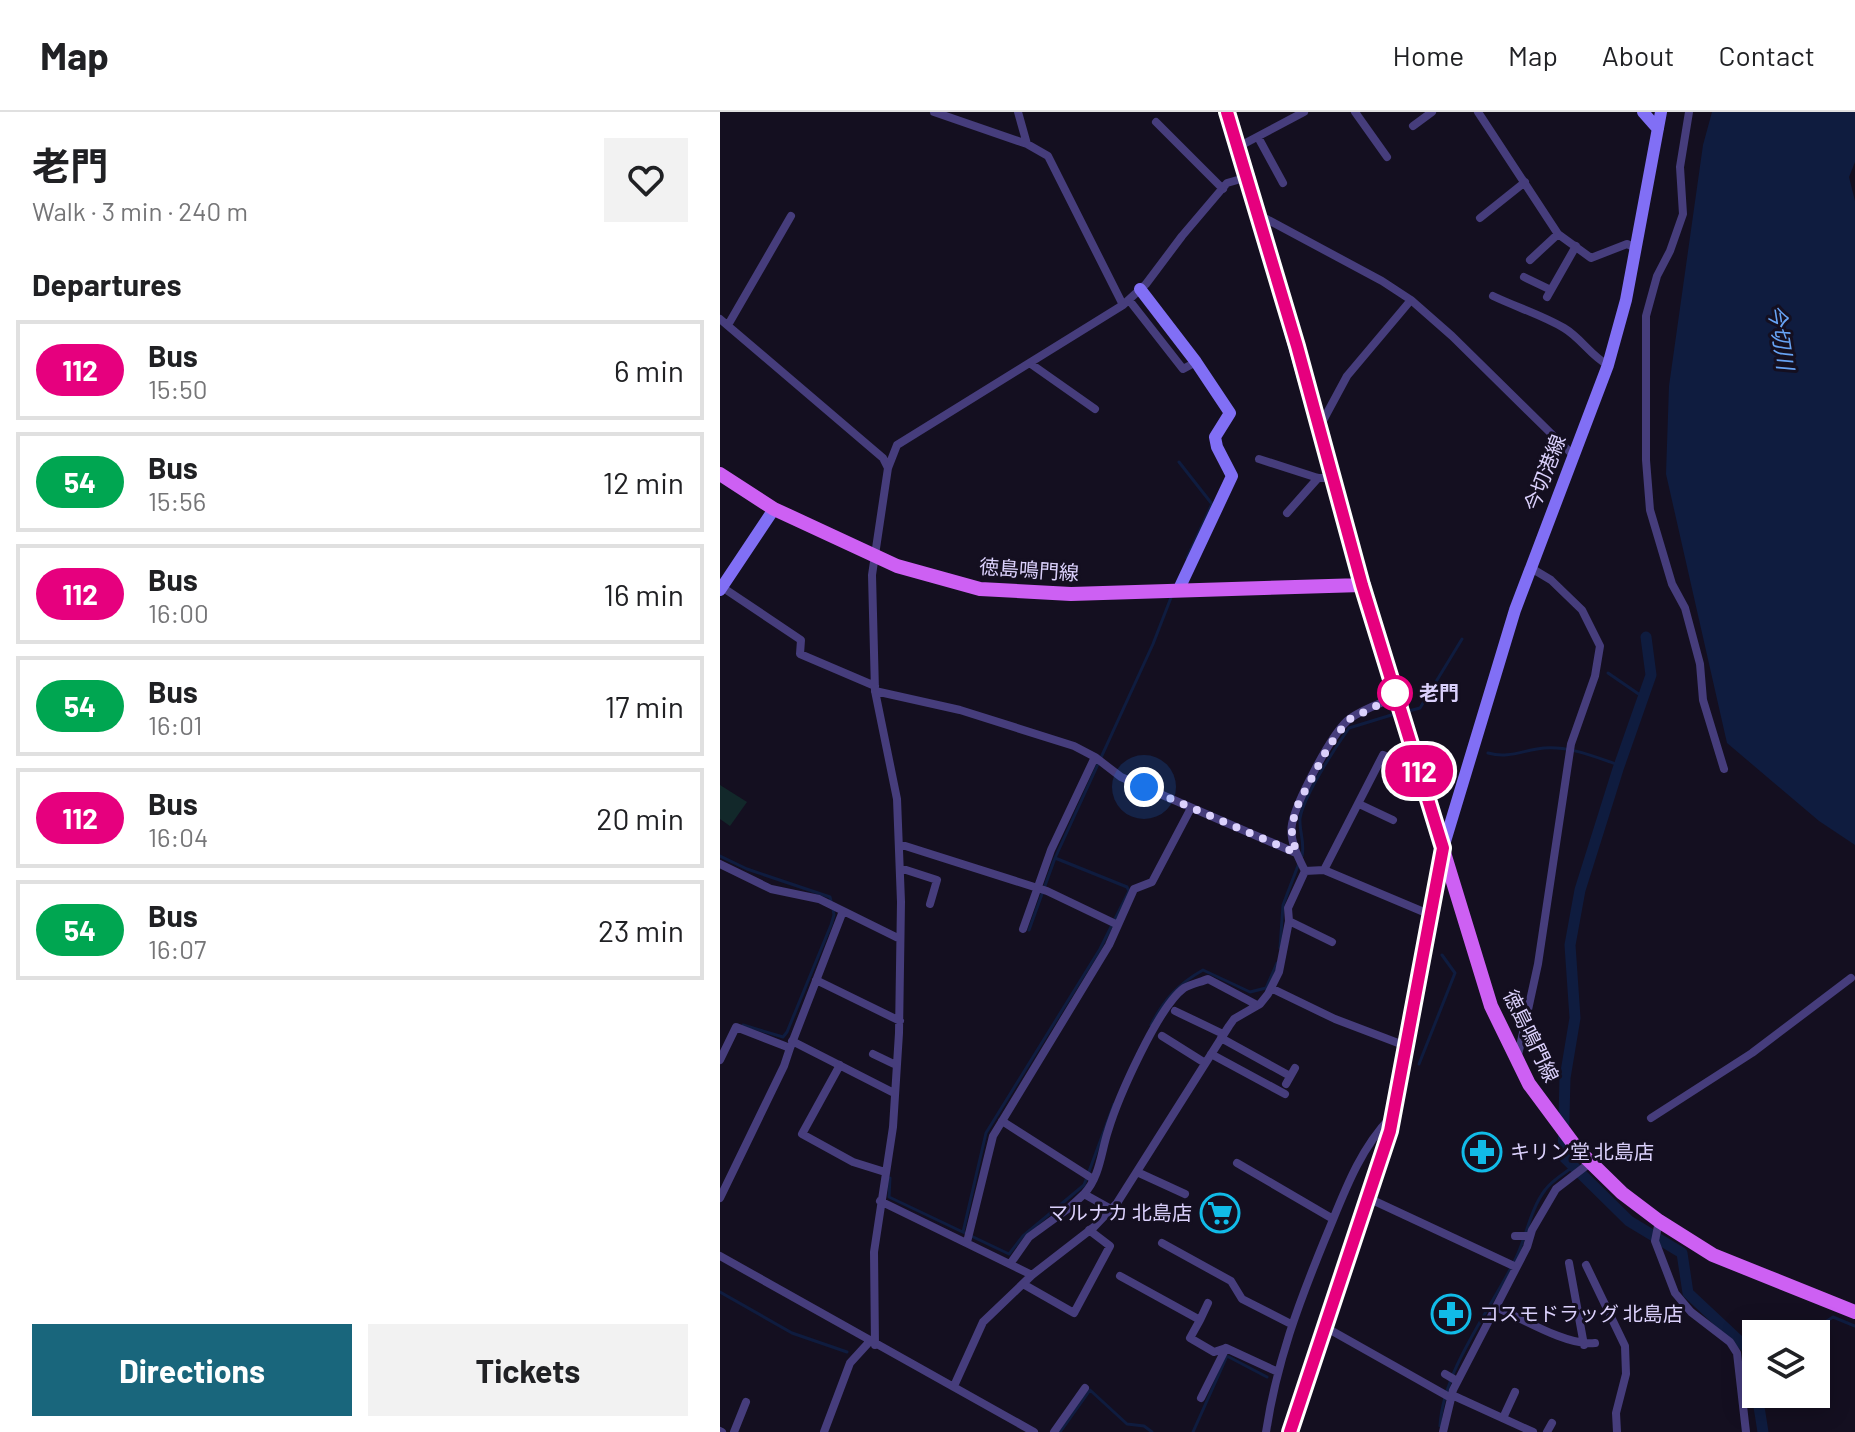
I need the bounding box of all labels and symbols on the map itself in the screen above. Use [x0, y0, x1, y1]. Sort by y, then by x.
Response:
water label: 今切川 [1764, 302, 1800, 373]
street label: 今切港線 [1519, 431, 1570, 514]
street label: 徳島鳴門線 [978, 554, 1080, 584]
marker: 老門 [1378, 676, 1412, 710]
place label: 老門 [1419, 680, 1459, 704]
line badge: 112 [1373, 745, 1465, 797]
your location [1124, 767, 1164, 807]
street label: 徳島鳴門線 [1499, 985, 1565, 1086]
pharmacy icon: キリン堂 北島店 [1461, 1131, 1503, 1173]
place label: キリン堂 北島店 [1510, 1139, 1654, 1163]
supermarket icon: マルナカ 北島店 [1199, 1192, 1241, 1234]
place label: マルナカ 北島店 [1048, 1200, 1192, 1224]
pharmacy icon: コスモドラッグ 北島店 [1430, 1293, 1472, 1335]
place label: コスモドラッグ 北島店 [1479, 1301, 1683, 1325]

